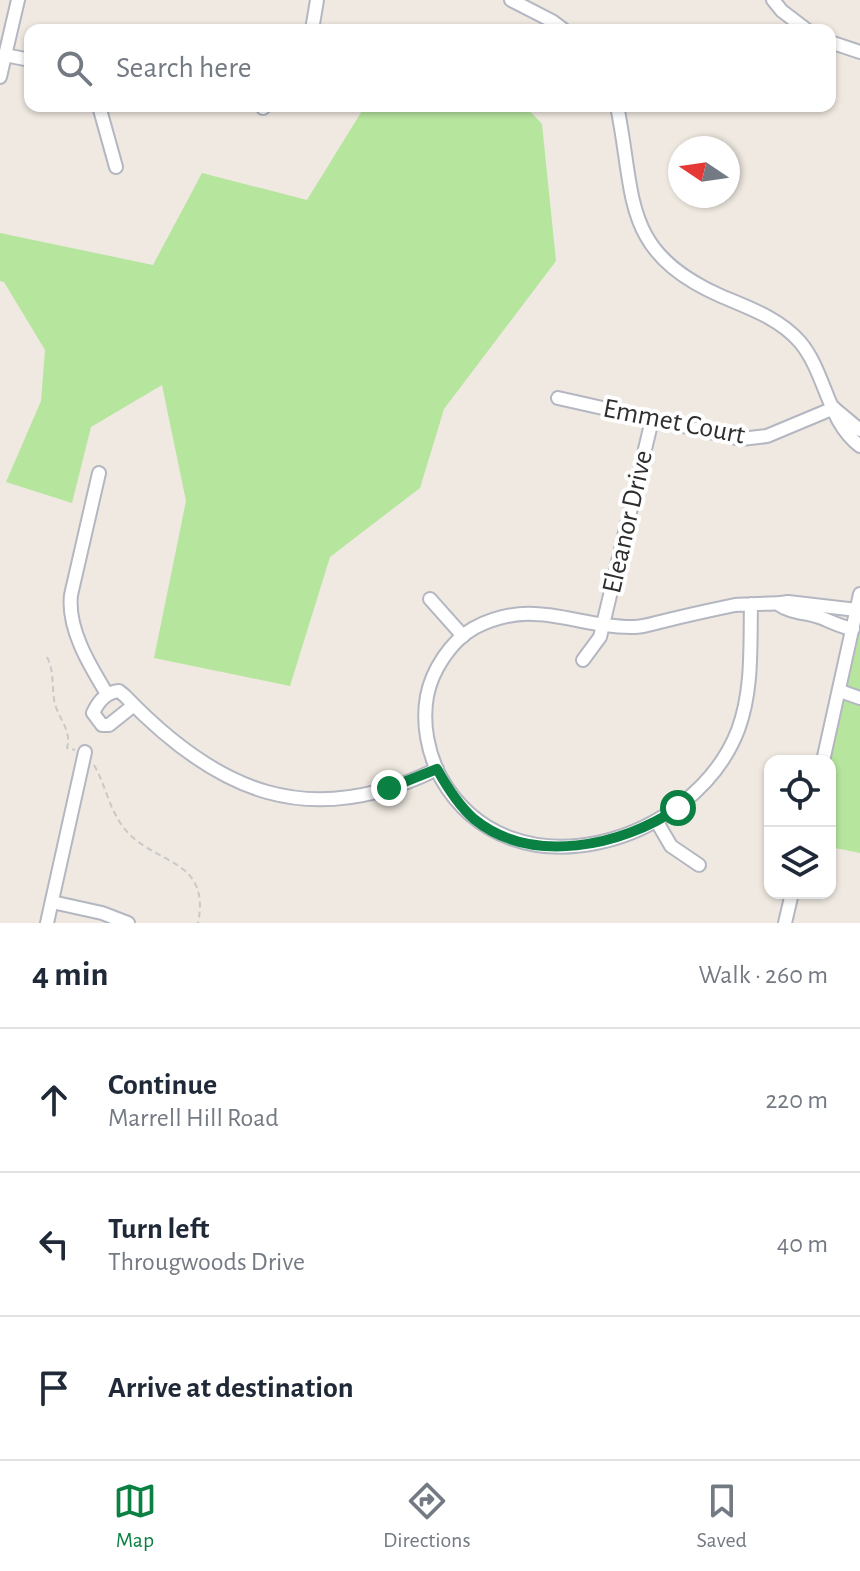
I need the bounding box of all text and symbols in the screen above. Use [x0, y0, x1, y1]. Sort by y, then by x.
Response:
search box [24, 24, 836, 112]
icon: search [52, 46, 96, 90]
text: Search here [116, 53, 252, 83]
north arrow [668, 136, 740, 208]
street label: Emmet Court [601, 395, 747, 449]
street label: Eleanor Drive [598, 448, 658, 596]
map controls [764, 755, 836, 899]
button: locate [764, 755, 836, 827]
route end [371, 770, 407, 806]
route start [660, 790, 696, 826]
button: layers [764, 827, 836, 899]
text: 4 min [32, 958, 109, 992]
text: Walk · 260 m [698, 962, 828, 988]
text: Continue [108, 1070, 217, 1100]
icon: ahead [32, 1078, 76, 1122]
text: 220 m [766, 1087, 828, 1113]
text: Marrell Hill Road [108, 1105, 279, 1131]
text: Turn left [108, 1214, 209, 1244]
icon: left [32, 1222, 76, 1266]
text: 40 m [777, 1231, 828, 1257]
text: Througwoods Drive [108, 1249, 305, 1275]
icon: arrive [32, 1366, 76, 1410]
text: Arrive at destination [108, 1373, 354, 1403]
tab: Map [113, 1479, 157, 1553]
tab: Directions [383, 1479, 471, 1553]
tab: Saved [697, 1479, 747, 1553]

